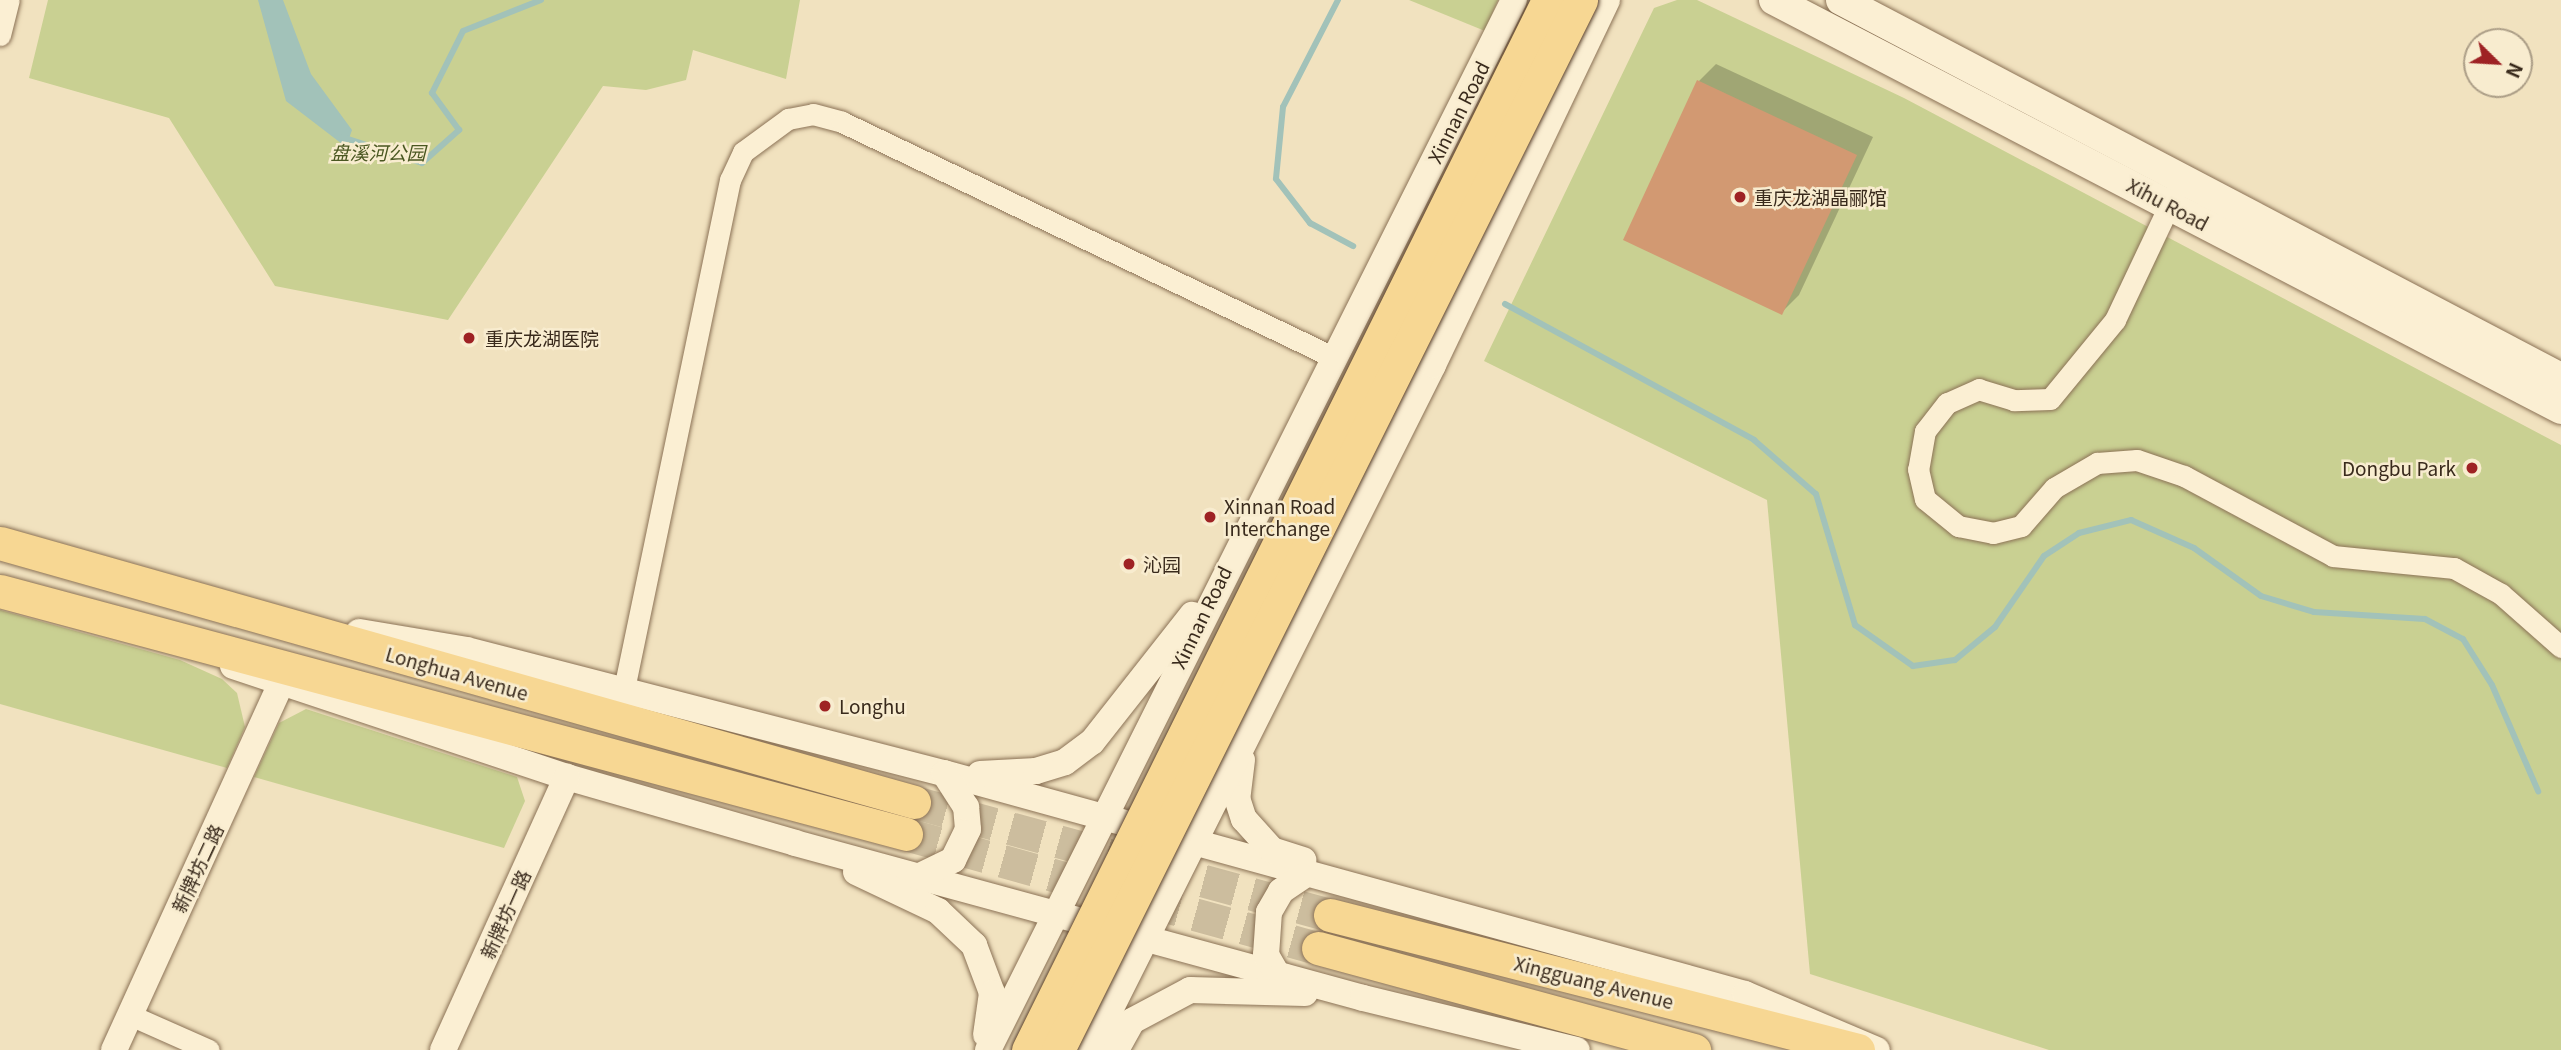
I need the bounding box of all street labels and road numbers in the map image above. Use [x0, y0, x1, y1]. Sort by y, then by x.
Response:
street label: Xinnan Road [1423, 57, 1493, 167]
street label: Xihu Road [2123, 173, 2213, 235]
street label: Xinnan Road [1166, 562, 1236, 672]
street label: Longhua Avenue [383, 642, 531, 704]
street label: 新牌坊二路 [167, 820, 227, 916]
street label: 新牌坊一路 [475, 866, 535, 962]
street label: Xingguang Avenue [1512, 951, 1676, 1013]

